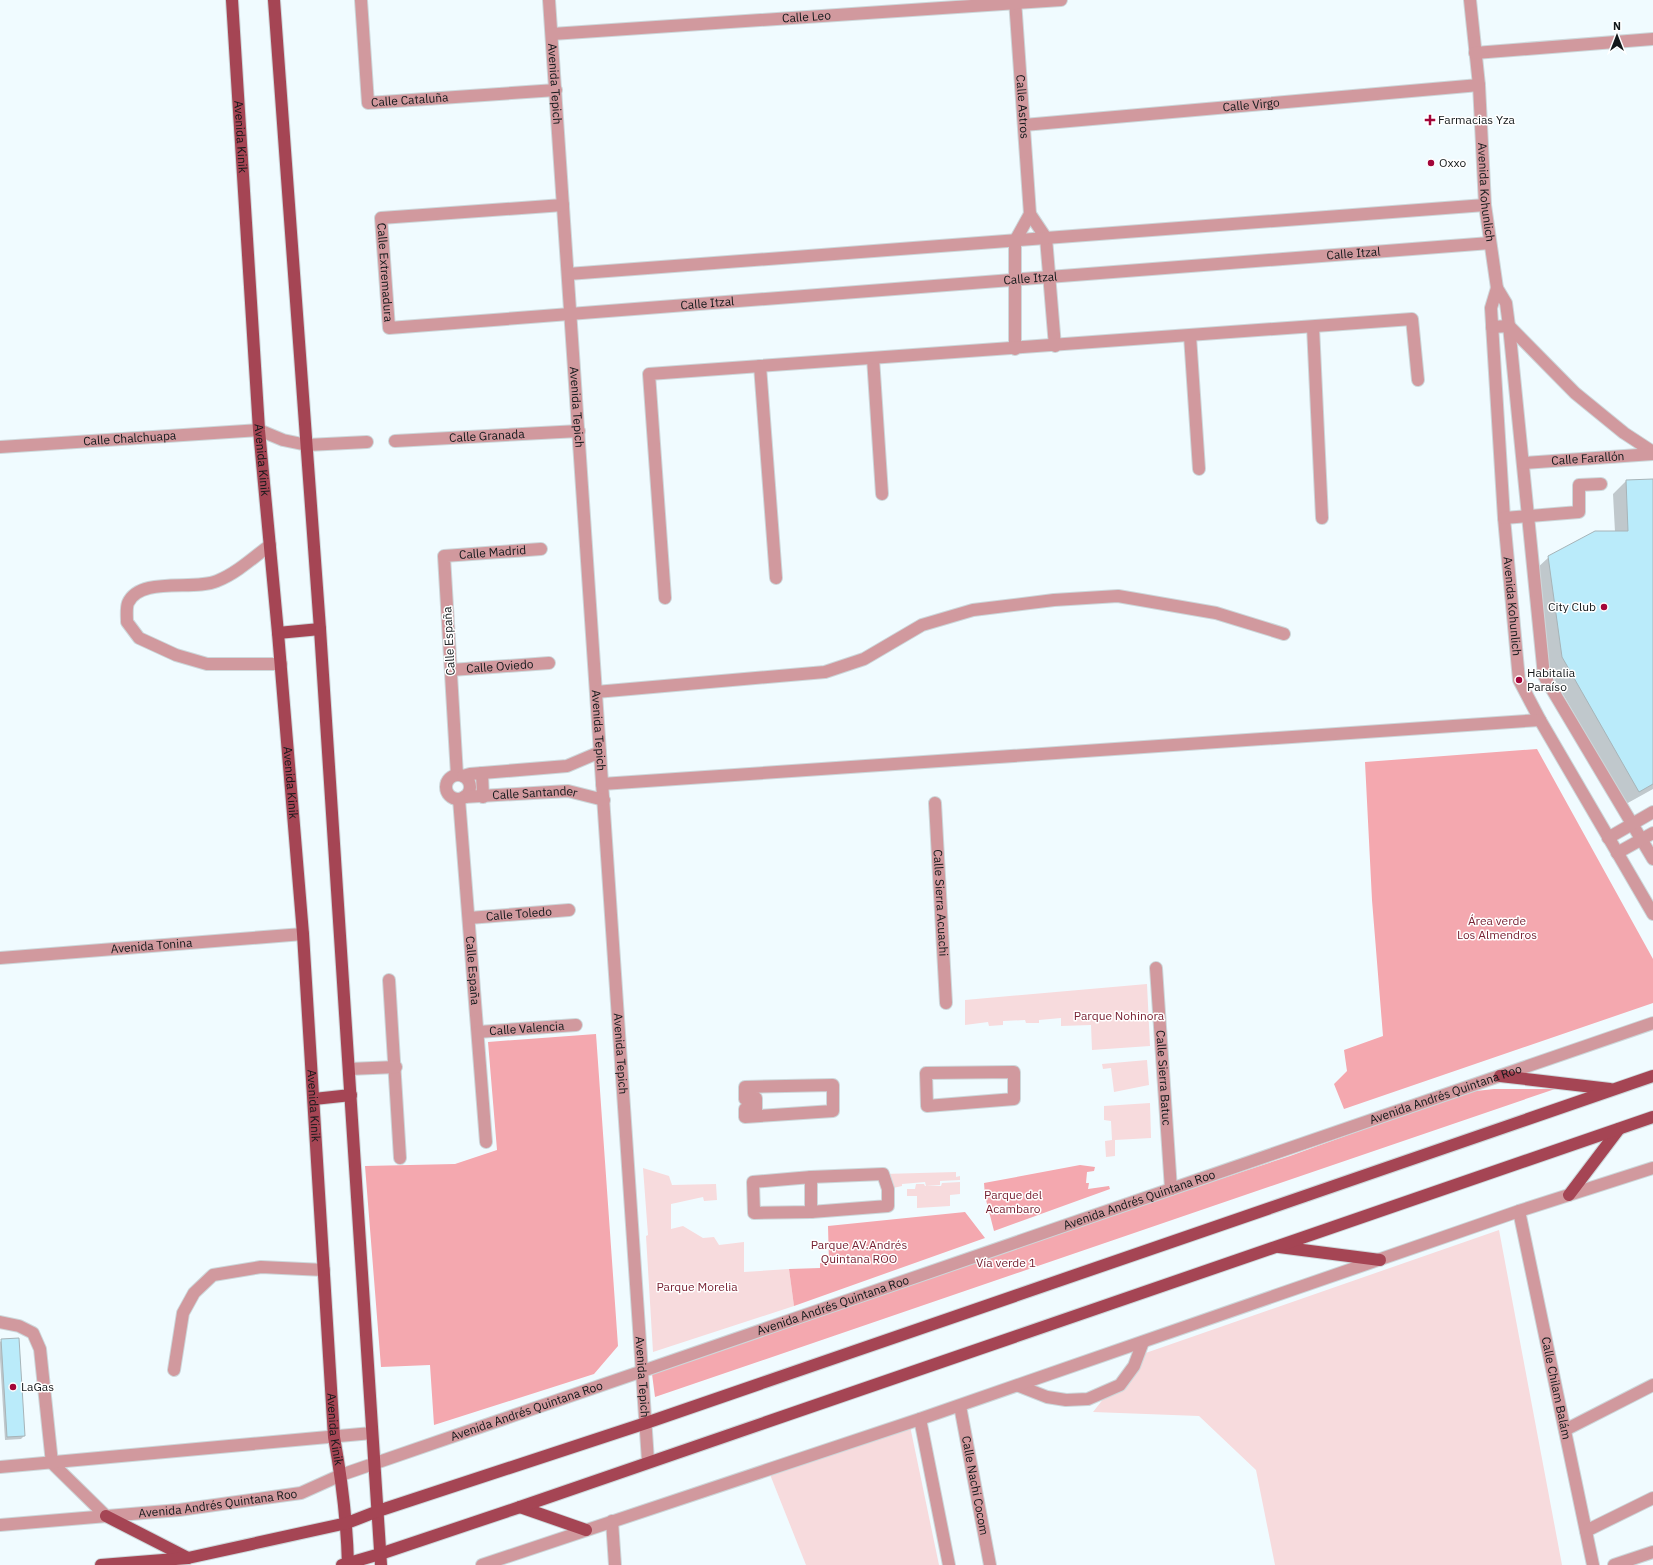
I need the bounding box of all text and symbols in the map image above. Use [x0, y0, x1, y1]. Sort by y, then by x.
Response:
street label: Calle Leo [781, 7, 832, 26]
north arrow [1597, 16, 1637, 56]
text: N [1613, 19, 1621, 33]
street label: Avenida Tepich [545, 43, 565, 125]
street label: Calle Astros [1013, 74, 1033, 140]
street label: Calle Cataluña [370, 89, 449, 110]
street label: Calle Virgo [1222, 95, 1281, 115]
street label: Avenida Kinik [231, 100, 251, 174]
place label: Farmacias Yza [1438, 112, 1515, 127]
marker: Farmacias Yza [1425, 115, 1435, 125]
street label: Avenida Kohunlich [1475, 142, 1498, 243]
place label: Oxxo [1439, 155, 1467, 170]
marker: Oxxo [1426, 158, 1436, 168]
street label: Calle Extremadura [374, 222, 397, 323]
street label: Calle Itzal [1326, 243, 1381, 263]
street label: Calle Itzal [1003, 268, 1058, 288]
street label: Calle Itzal [680, 293, 735, 312]
street label: Avenida Tepich [567, 366, 587, 448]
street label: Avenida Kinik [252, 423, 273, 498]
street label: Calle Granada [449, 426, 526, 445]
street label: Calle Chalchuapa [83, 427, 177, 449]
street label: Calle Farallón [1551, 448, 1625, 468]
street label: Calle Madrid [458, 542, 527, 562]
street label: Avenida Kohunlich [1501, 556, 1525, 657]
place label: City Club [1548, 599, 1596, 614]
marker: City Club [1599, 602, 1609, 612]
street label: Calle España [439, 606, 458, 676]
street label: Calle Oviedo [466, 656, 534, 676]
place label: Habitalia Paraíso [1527, 665, 1576, 694]
marker: Habitalia Paraíso [1514, 675, 1524, 685]
street label: Avenida Tepich [589, 689, 609, 771]
street label: Avenida Kinik [280, 746, 301, 820]
street label: Calle Santander [492, 783, 580, 802]
street label: Calle Sierra Acuachi [931, 849, 951, 957]
street label: Calle Toledo [485, 903, 553, 924]
park label: Área verde Los Almendros [1457, 913, 1537, 942]
street label: Avenida Tonina [110, 935, 193, 956]
street label: Calle España [463, 935, 483, 1006]
park label: Parque Nohinora [1074, 1008, 1165, 1023]
street label: Avenida Tepich [611, 1012, 631, 1095]
street label: Calle Valencia [489, 1018, 566, 1038]
street label: Calle Sierra Batuc [1153, 1029, 1175, 1126]
street label: Avenida Andrés Quintana Roo [1367, 1061, 1524, 1127]
street label: Avenida Kinik [304, 1069, 324, 1143]
street label: Avenida Andrés Quintana Roo [1061, 1166, 1217, 1233]
park label: Parque del Acambaro [984, 1187, 1042, 1216]
park label: Parque AV.Andrés Quintana ROO [811, 1237, 907, 1266]
park label: Vía verde 1 [976, 1255, 1036, 1270]
street label: Avenida Andrés Quintana Roo [755, 1272, 911, 1338]
park label: Parque Morelia [656, 1279, 738, 1294]
street label: Calle Chilam Balám [1538, 1335, 1575, 1441]
street label: Avenida Tepich [633, 1336, 653, 1418]
street label: Avenida Andrés Quintana Roo [448, 1377, 605, 1444]
place label: LaGas [21, 1379, 54, 1394]
marker: LaGas [8, 1382, 18, 1392]
street label: Avenida Kinik [324, 1392, 347, 1467]
street label: Calle Nachi Cocom [959, 1435, 992, 1536]
street label: Avenida Andrés Quintana Roo [138, 1486, 298, 1520]

